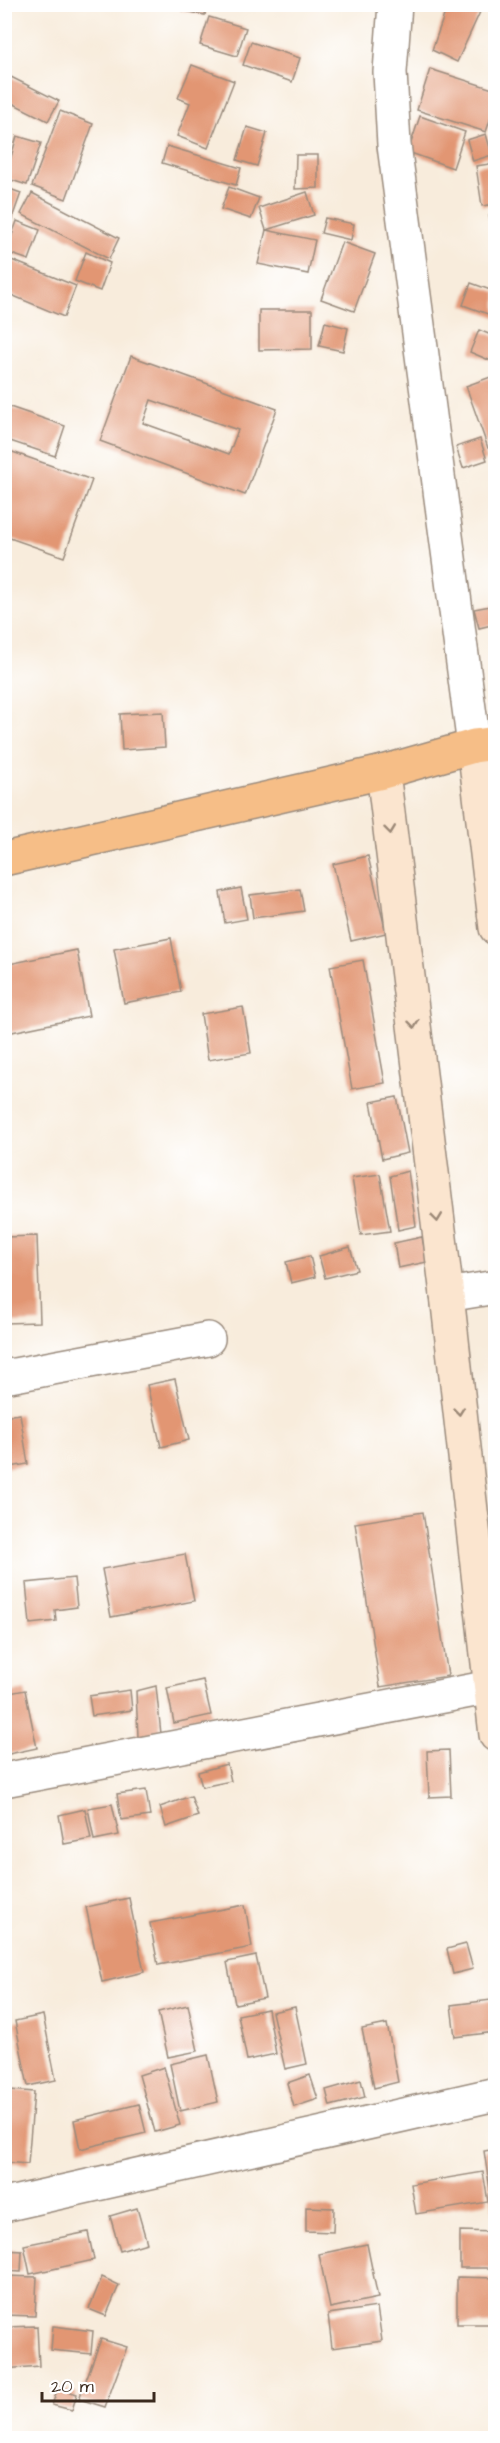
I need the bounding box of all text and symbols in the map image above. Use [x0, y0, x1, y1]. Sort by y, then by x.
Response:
one-way arrow [383, 826, 396, 835]
one-way arrow [407, 1019, 419, 1029]
one-way arrow [431, 1213, 443, 1222]
one-way arrow [453, 1407, 465, 1416]
scale bar [42, 2365, 154, 2403]
text: 20 m [51, 2374, 94, 2399]

